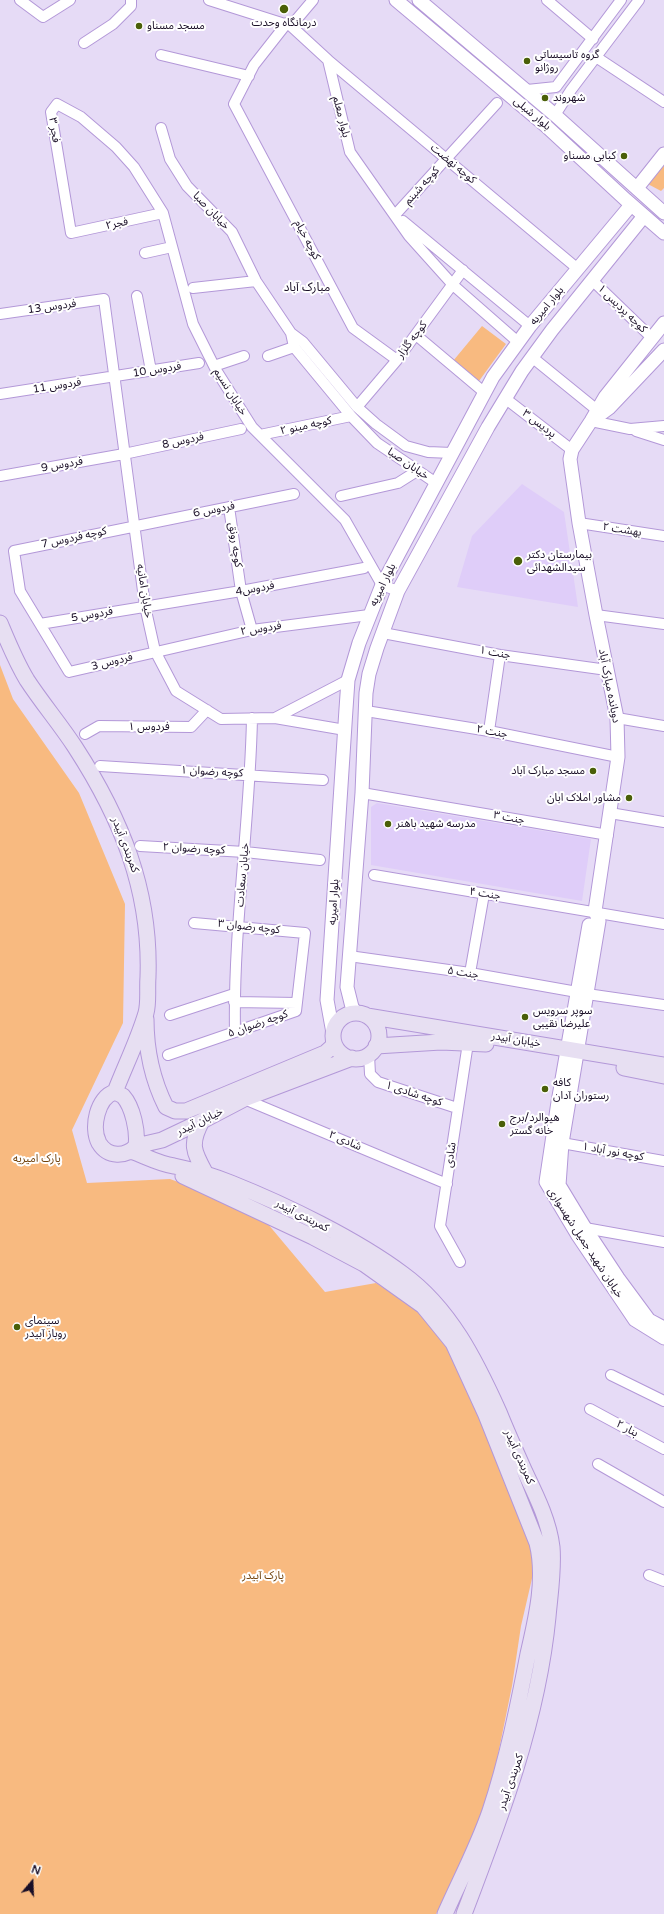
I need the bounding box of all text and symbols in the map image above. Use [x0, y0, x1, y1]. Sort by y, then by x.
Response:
marker: درمانگاه وحدت [278, 3, 290, 15]
place label: درمانگاه وحدت [251, 16, 317, 30]
place label: مسجد مسناو [147, 19, 205, 33]
marker: مسجد مسناو [134, 21, 144, 31]
place label: گروه تاسیساتی روژانو [535, 48, 599, 74]
marker: گروه تاسیساتی روژانو [522, 56, 532, 66]
place label: شهروند [553, 91, 585, 105]
marker: شهروند [540, 93, 550, 103]
street label: بلوار معلم [330, 95, 352, 139]
street label: بلوار شبلی [511, 95, 553, 133]
street label: فجر ۳ [45, 116, 63, 144]
street label: کوچه نهضت [428, 141, 478, 187]
place label: کبابی مسناو [564, 149, 616, 163]
marker: کبابی مسناو [619, 151, 629, 161]
street label: کوچه شبنم [401, 164, 443, 208]
street label: خیابان صبا [190, 189, 232, 233]
street label: فجر۲ [105, 215, 129, 233]
street label: کوچه خیام [291, 218, 323, 262]
district label: مبارک آباد [284, 281, 330, 295]
street label: کوچه پردیس ۱ [595, 282, 649, 336]
street label: بلوار امیریه [527, 284, 567, 328]
street label: فردوس 13 [27, 297, 77, 317]
street label: کوچه گلزار [394, 319, 430, 361]
street label: فردوس 10 [132, 360, 182, 380]
street label: خیابان نسیم [210, 366, 250, 418]
street label: فردوس 11 [32, 376, 82, 396]
street label: پردیس ۳ [519, 407, 559, 441]
street label: کوچه مینو ۲ [279, 414, 333, 438]
street label: فردوس 8 [161, 430, 205, 452]
street label: خیابان صبا [385, 445, 431, 483]
street label: فردوس 9 [40, 455, 84, 475]
street label: فردوس 6 [192, 499, 236, 521]
street label: بهشت ۲ [602, 520, 642, 540]
street label: کوچه رونق [225, 522, 245, 568]
street label: کوچه فردوس 7 [40, 525, 108, 551]
place label: بیمارستان دکتر سیدالشهدائی [527, 548, 592, 574]
marker: بیمارستان دکتر سیدالشهدائی [512, 555, 524, 567]
street label: بلوار امیریه [367, 561, 399, 609]
street label: خیابان امانیه [133, 563, 155, 619]
street label: فردوس4 [234, 579, 276, 599]
street label: فردوس 5 [70, 605, 114, 625]
street label: فردوس ۲ [239, 619, 283, 639]
street label: جنت ۱ [478, 644, 512, 662]
street label: دوبانده مبارک آباد [595, 648, 623, 724]
street label: فردوس 3 [90, 650, 134, 674]
street label: فردوس ۱ [128, 720, 170, 734]
street label: جنت ۲ [475, 723, 509, 741]
street label: کوچه رضوان ۱ [180, 764, 244, 780]
place label: مسجد مبارک آباد [511, 764, 585, 778]
marker: مسجد مبارک آباد [588, 766, 598, 776]
place label: مشاور املاک ابان [547, 791, 621, 805]
marker: مشاور املاک ابان [624, 793, 634, 803]
street label: جنت ۳ [492, 809, 526, 827]
street label: کمربندی آبیدر [108, 815, 142, 875]
place label: مدرسه شهید باهنر [396, 817, 476, 831]
marker: مدرسه شهید باهنر [383, 819, 393, 829]
street label: کوچه رضوان ۲ [162, 841, 226, 857]
street label: خیابان سعادت [234, 843, 252, 907]
street label: بلوار امیریه [326, 879, 342, 925]
street label: جنت ۴ [468, 885, 502, 903]
street label: کوچه رضوان ۳ [217, 917, 281, 937]
street label: جنت ۵ [446, 964, 480, 982]
place label: سوپر سرویس علیرضا نقیبی [533, 1004, 592, 1030]
street label: کوچه رضوان ۵ [226, 1008, 290, 1040]
marker: سوپر سرویس علیرضا نقیبی [520, 1012, 530, 1022]
street label: خیابان آبیدر [490, 1030, 542, 1050]
place label: کافه رستوران آدان [553, 1076, 609, 1102]
street label: کوچه شادی ۱ [384, 1079, 444, 1109]
marker: کافه رستوران آدان [540, 1084, 550, 1094]
street label: خیابان آبیدر [175, 1105, 225, 1139]
place label: هیوالرد/برج خانه گستر [510, 1111, 560, 1137]
marker: هیوالرد/برج خانه گستر [497, 1119, 507, 1129]
street label: شادی ۲ [327, 1128, 363, 1154]
street label: کوچه نور آباد ۱ [581, 1140, 645, 1164]
street label: شادی [443, 1141, 459, 1169]
park label: پارک امیریه [13, 1152, 61, 1166]
street label: خیابان شهید جمیل شهسواری [544, 1185, 626, 1301]
street label: کمربندی آبیدر [273, 1197, 331, 1235]
place label: سینمای روباز آبیدر [25, 1314, 67, 1340]
marker: سینمای روباز آبیدر [12, 1322, 22, 1332]
street label: بنار ۲ [614, 1418, 640, 1440]
street label: کمربندی آبیدر [501, 1428, 537, 1486]
park label: پارک آبیدر [242, 1569, 284, 1583]
street label: کمربندی آبیدر [495, 1752, 527, 1812]
north arrow [12, 1862, 52, 1902]
text: N [30, 1863, 42, 1878]

